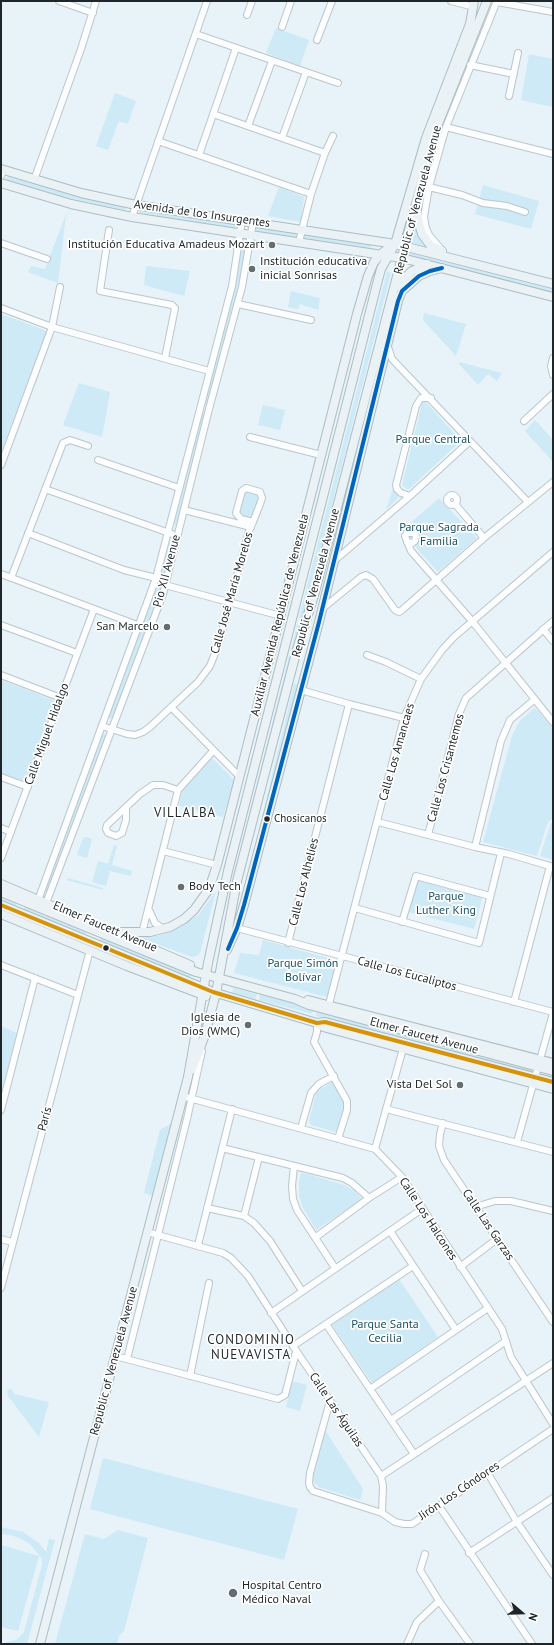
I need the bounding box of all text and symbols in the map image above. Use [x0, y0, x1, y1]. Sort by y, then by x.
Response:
street label: Republic of Venezuela Avenue [391, 124, 445, 276]
street label: Avenida de los Insurgentes [133, 197, 271, 231]
place label: Institución Educativa Amadeus Mozart [68, 238, 264, 252]
marker: Institución Educativa Amadeus Mozart [267, 240, 277, 250]
place label: Institución educativa inicial Sonrisas [260, 255, 367, 283]
marker: Institución educativa inicial Sonrisas [247, 264, 257, 274]
park label: Parque Central [395, 433, 471, 447]
street label: Republic of Venezuela Avenue [289, 507, 343, 659]
street label: Auxiliar Avenida República de Venezuela [248, 512, 312, 718]
park label: Parque Sagrada Familia [399, 521, 479, 549]
street label: Calle José María Morelos [208, 530, 256, 656]
street label: Pio XII Avenue [150, 533, 184, 609]
place label: San Marcelo [96, 620, 159, 634]
marker: San Marcelo [162, 622, 172, 632]
street label: Calle Miguel Hidalgo [22, 681, 72, 787]
street label: Calle Los Amancaes [376, 702, 418, 802]
street label: Calle Los Crisantemos [425, 712, 467, 824]
district label: VILLALBA [154, 805, 216, 821]
place label: Chosicanos [274, 812, 327, 826]
marker: Chosicanos [262, 814, 272, 824]
street label: Calle Los Alhelíes [286, 837, 322, 927]
place label: Body Tech [189, 880, 241, 894]
marker: Body Tech [176, 882, 186, 892]
park label: Parque Luther King [416, 890, 476, 918]
street label: Elmer Faucett Avenue [51, 899, 159, 955]
unlabelled marker [101, 943, 111, 953]
street label: Calle Los Eucaliptos [356, 954, 458, 994]
park label: Parque Simón Bolívar [268, 957, 338, 985]
place label: Iglesia de Dios (WMC) [181, 1011, 240, 1039]
street label: Elmer Faucett Avenue [368, 1015, 480, 1057]
marker: Iglesia de Dios (WMC) [243, 1020, 253, 1030]
place label: Vista Del Sol [387, 1078, 452, 1092]
marker: Vista Del Sol [455, 1080, 465, 1090]
street label: París [35, 1105, 55, 1133]
street label: Calle Los Halcones [396, 1175, 460, 1263]
street label: Calle Las Garzas [459, 1187, 517, 1263]
street label: Republic of Venezuela Avenue [87, 1285, 141, 1437]
park label: Parque Santa Cecilia [351, 1318, 419, 1346]
district label: CONDOMINIO NUEVAVISTA [207, 1332, 295, 1363]
street label: Calle Las Águilas [306, 1370, 366, 1450]
street label: Jirón Los Cóndores [416, 1459, 502, 1523]
place label: Hospital Centro Médico Naval [242, 1579, 322, 1607]
marker: Hospital Centro Médico Naval [227, 1587, 239, 1599]
north arrow [502, 1593, 542, 1633]
text: N [525, 1611, 541, 1623]

